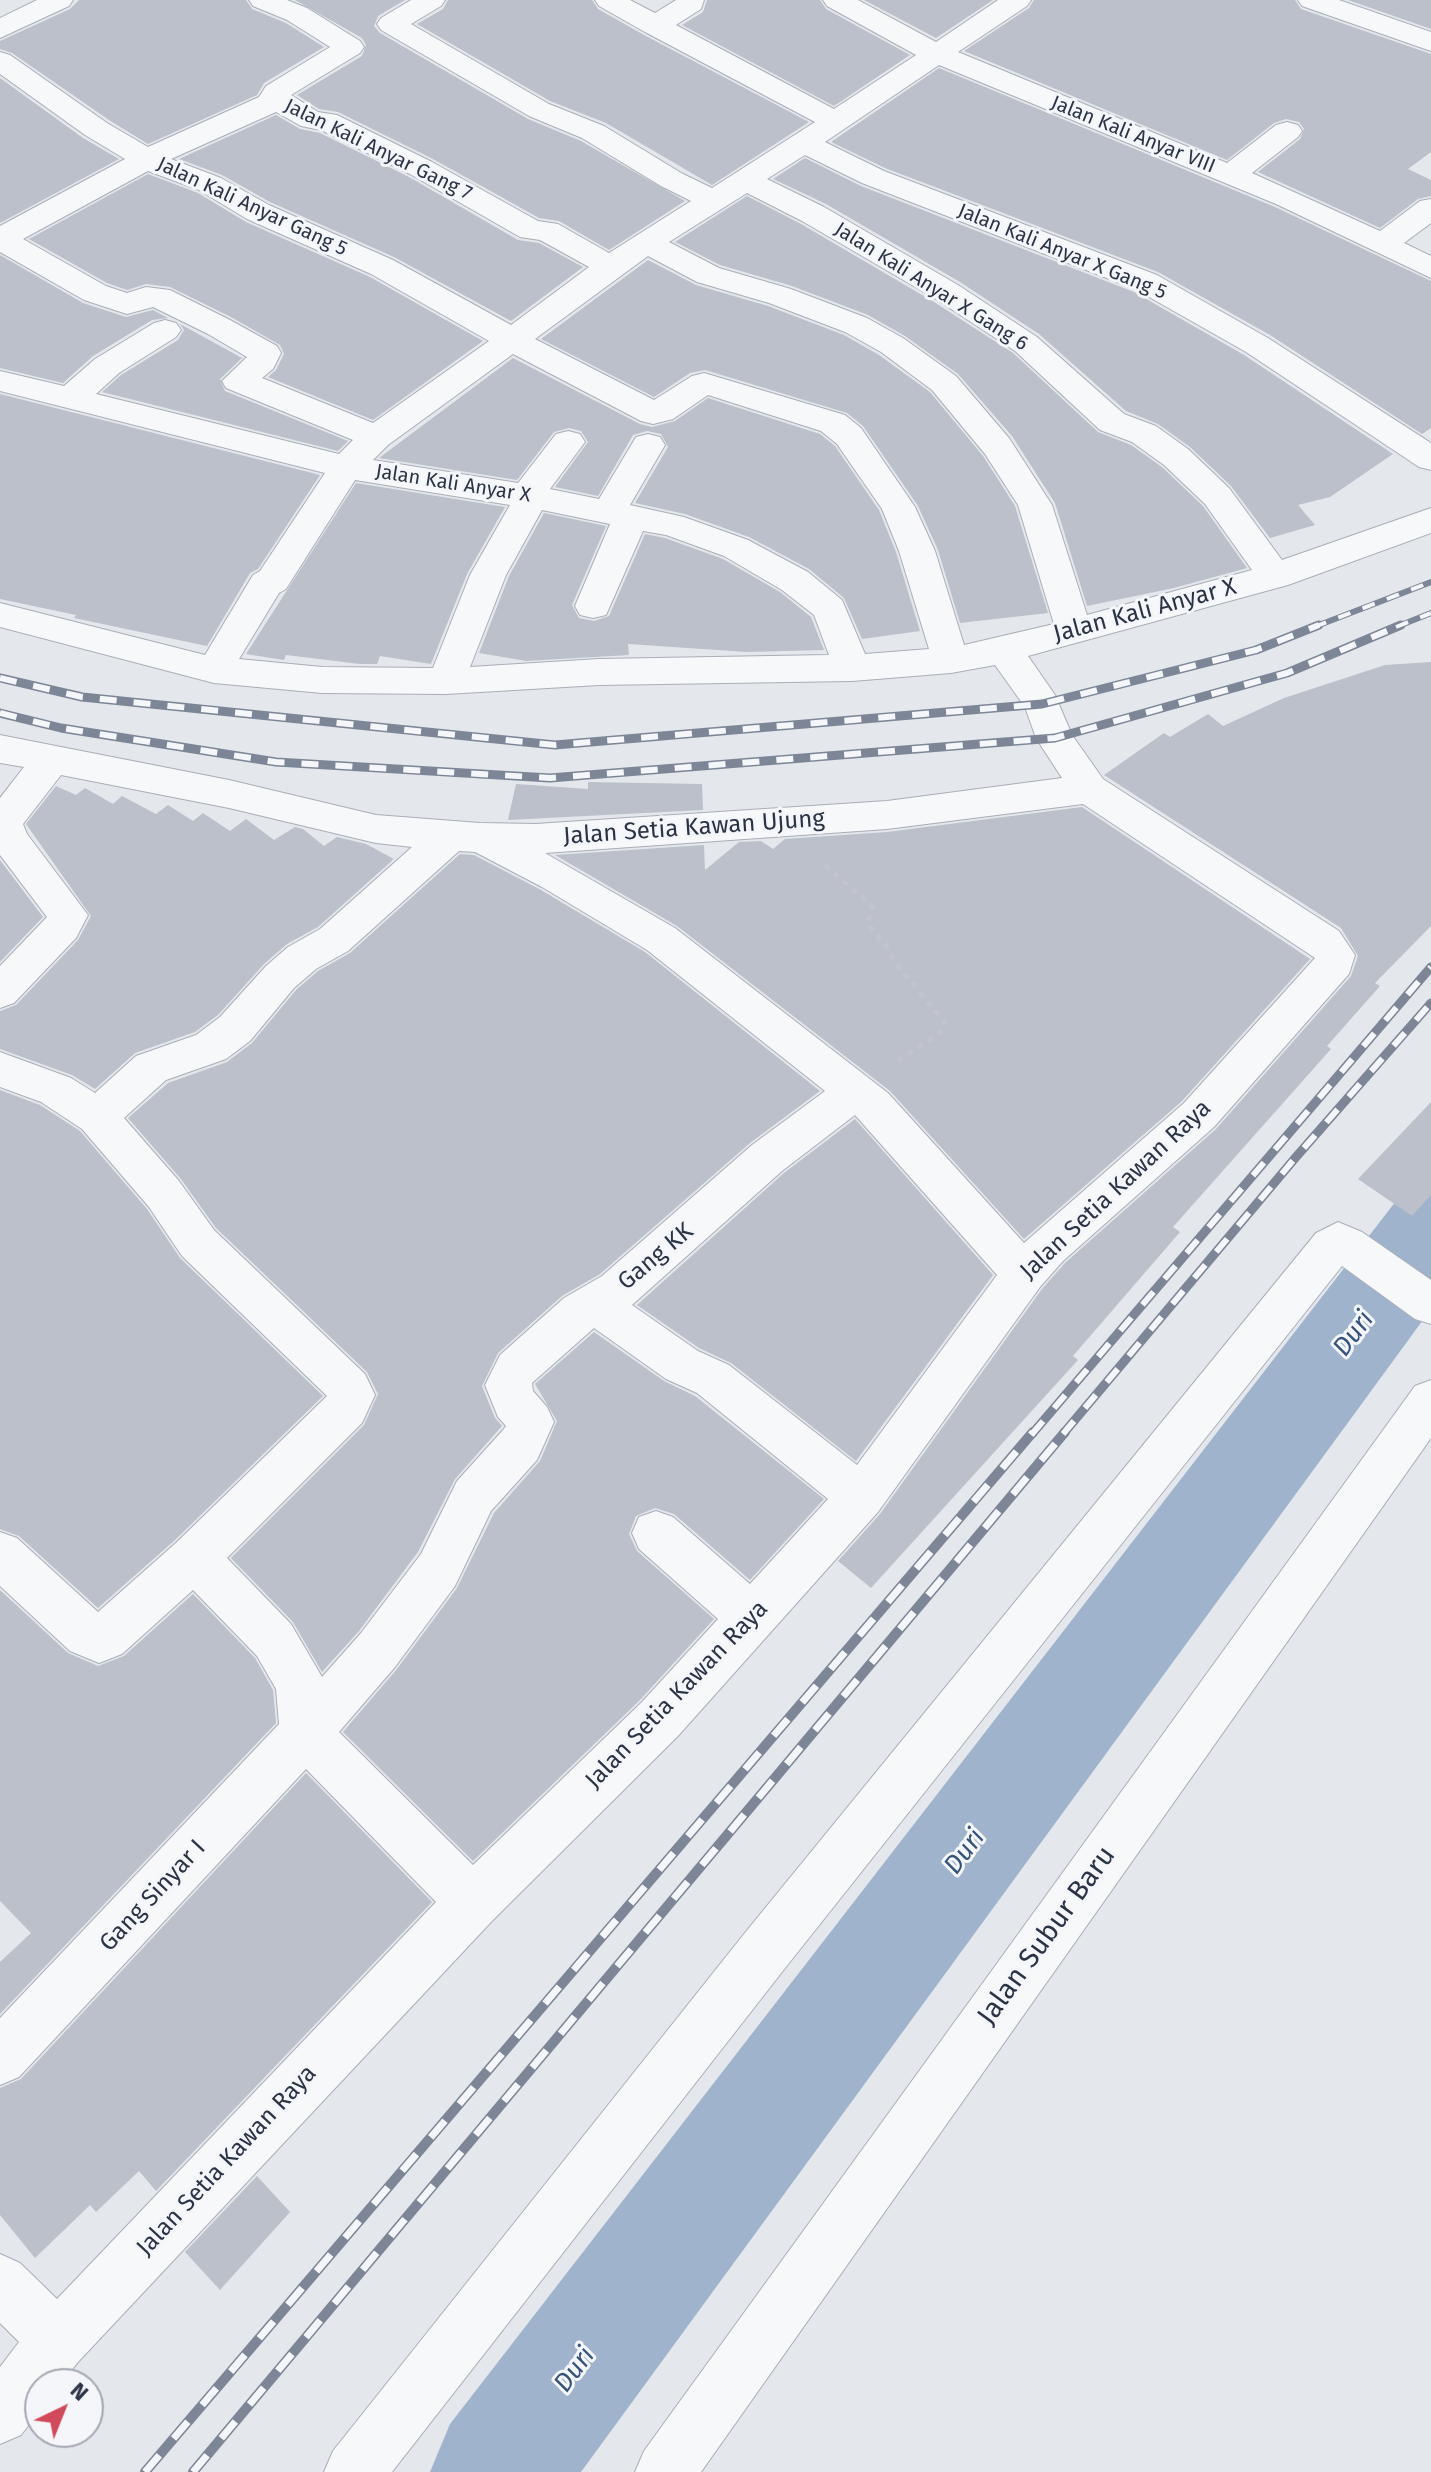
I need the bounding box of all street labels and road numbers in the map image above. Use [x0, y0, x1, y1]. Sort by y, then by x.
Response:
street label: Jalan Kali Anyar VIII [1047, 91, 1219, 179]
street label: Jalan Kali Anyar Gang 7 [280, 94, 476, 206]
street label: Jalan Kali Anyar Gang 5 [153, 152, 351, 262]
street label: Jalan Kali Anyar X Gang 5 [954, 199, 1170, 305]
street label: Jalan Kali Anyar X Gang 6 [830, 218, 1032, 356]
street label: Jalan Kali Anyar X [374, 460, 532, 508]
street label: Jalan Kali Anyar X [1050, 573, 1240, 649]
street label: Jalan Setia Kawan Ujung [562, 804, 826, 852]
street label: Jalan Setia Kawan Raya [1015, 1094, 1217, 1286]
street label: Gang KK [613, 1217, 699, 1297]
street label: Jalan Setia Kawan Raya [580, 1595, 774, 1795]
street label: Gang Sinyar I [94, 1834, 212, 1958]
street label: Jalan Subur Baru [971, 1840, 1123, 2032]
street label: Jalan Setia Kawan Raya [131, 2060, 323, 2262]

